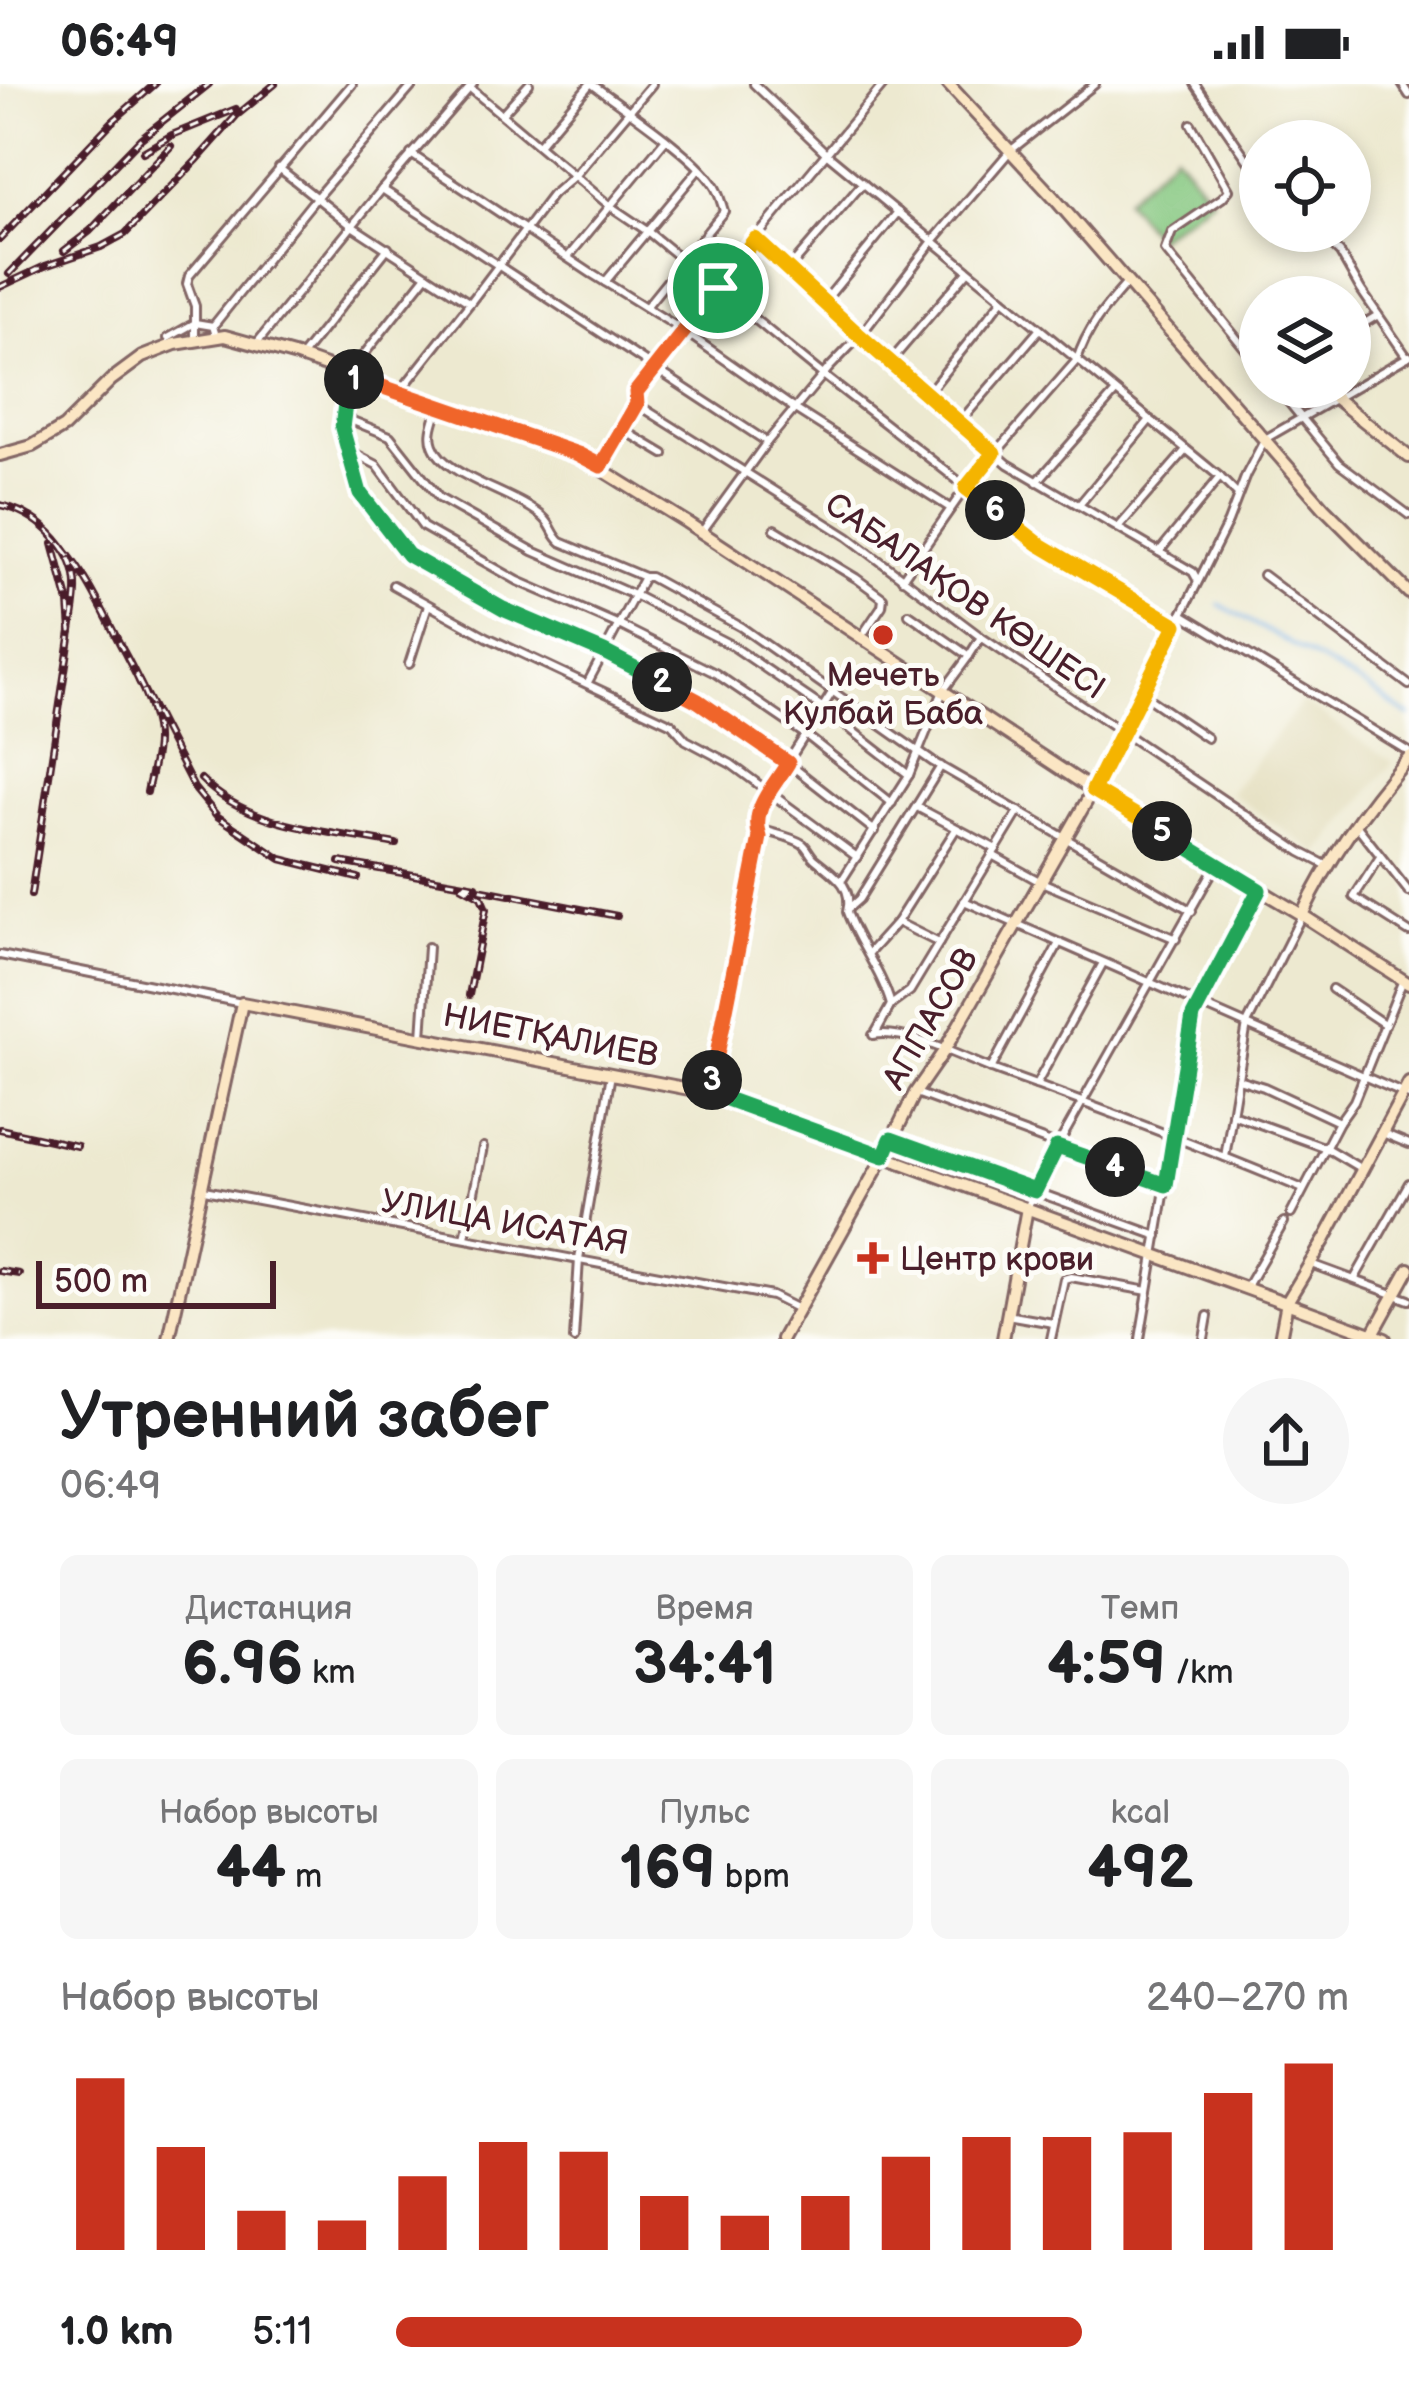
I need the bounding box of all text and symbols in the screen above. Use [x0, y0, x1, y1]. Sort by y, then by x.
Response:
text: 06:49 [60, 15, 179, 70]
map controls [1239, 120, 1371, 408]
button: locate [1239, 120, 1371, 252]
pin [667, 237, 769, 339]
icon: arrive [685, 255, 751, 321]
button: layers [1239, 276, 1371, 408]
pin: 1 [324, 349, 384, 409]
text: 1 [347, 359, 361, 399]
pin: 6 [965, 480, 1025, 540]
street label: САБАЛАҚОВ КӨШЕСІ [817, 485, 1113, 708]
text: 6 [985, 490, 1005, 530]
marker: Мечеть Кулбай Баба [870, 622, 896, 648]
pin: 2 [632, 652, 692, 712]
place label: Мечеть Кулбай Баба [783, 656, 983, 734]
text: 2 [652, 662, 672, 702]
pin: 5 [1132, 801, 1192, 861]
text: 5 [1152, 811, 1172, 851]
street label: АППАСОВ [874, 941, 987, 1098]
street label: НИЕТҚАЛИЕВ [440, 995, 662, 1076]
pin: 3 [682, 1050, 742, 1110]
text: 3 [702, 1060, 722, 1100]
pin: 4 [1085, 1137, 1145, 1197]
text: 4 [1105, 1147, 1125, 1187]
street label: УЛИЦА ИСАТАЯ [378, 1182, 631, 1264]
place label: Центр крови [900, 1240, 1094, 1280]
marker: Центр крови [857, 1242, 889, 1274]
scale bar [36, 1255, 276, 1308]
text: 500 m [54, 1262, 148, 1302]
text: Утренний забег [60, 1378, 549, 1457]
button: share [1223, 1378, 1349, 1504]
text: 06:49 [60, 1463, 161, 1510]
text: Дистанция [185, 1589, 352, 1629]
text: Время [655, 1589, 754, 1629]
text: Темп [1101, 1589, 1179, 1629]
text: 6.96 [182, 1629, 303, 1701]
text: 34:41 [632, 1629, 777, 1701]
text: 4:59 [1047, 1629, 1166, 1701]
text: km [303, 1653, 356, 1693]
text: /km [1166, 1653, 1234, 1693]
text: Набор высоты [159, 1793, 379, 1833]
text: Пульс [659, 1793, 750, 1833]
text: kcal [1111, 1793, 1170, 1833]
text: 44 [215, 1833, 286, 1905]
text: 169 [619, 1833, 716, 1905]
text: 492 [1087, 1833, 1193, 1905]
text: m [286, 1857, 322, 1897]
text: bpm [716, 1857, 790, 1897]
text: Набор высоты [60, 1975, 320, 2022]
text: 240–270 m [1146, 1975, 1349, 2022]
text: 1.0 km [60, 2309, 174, 2356]
text: 5:11 [252, 2309, 312, 2356]

